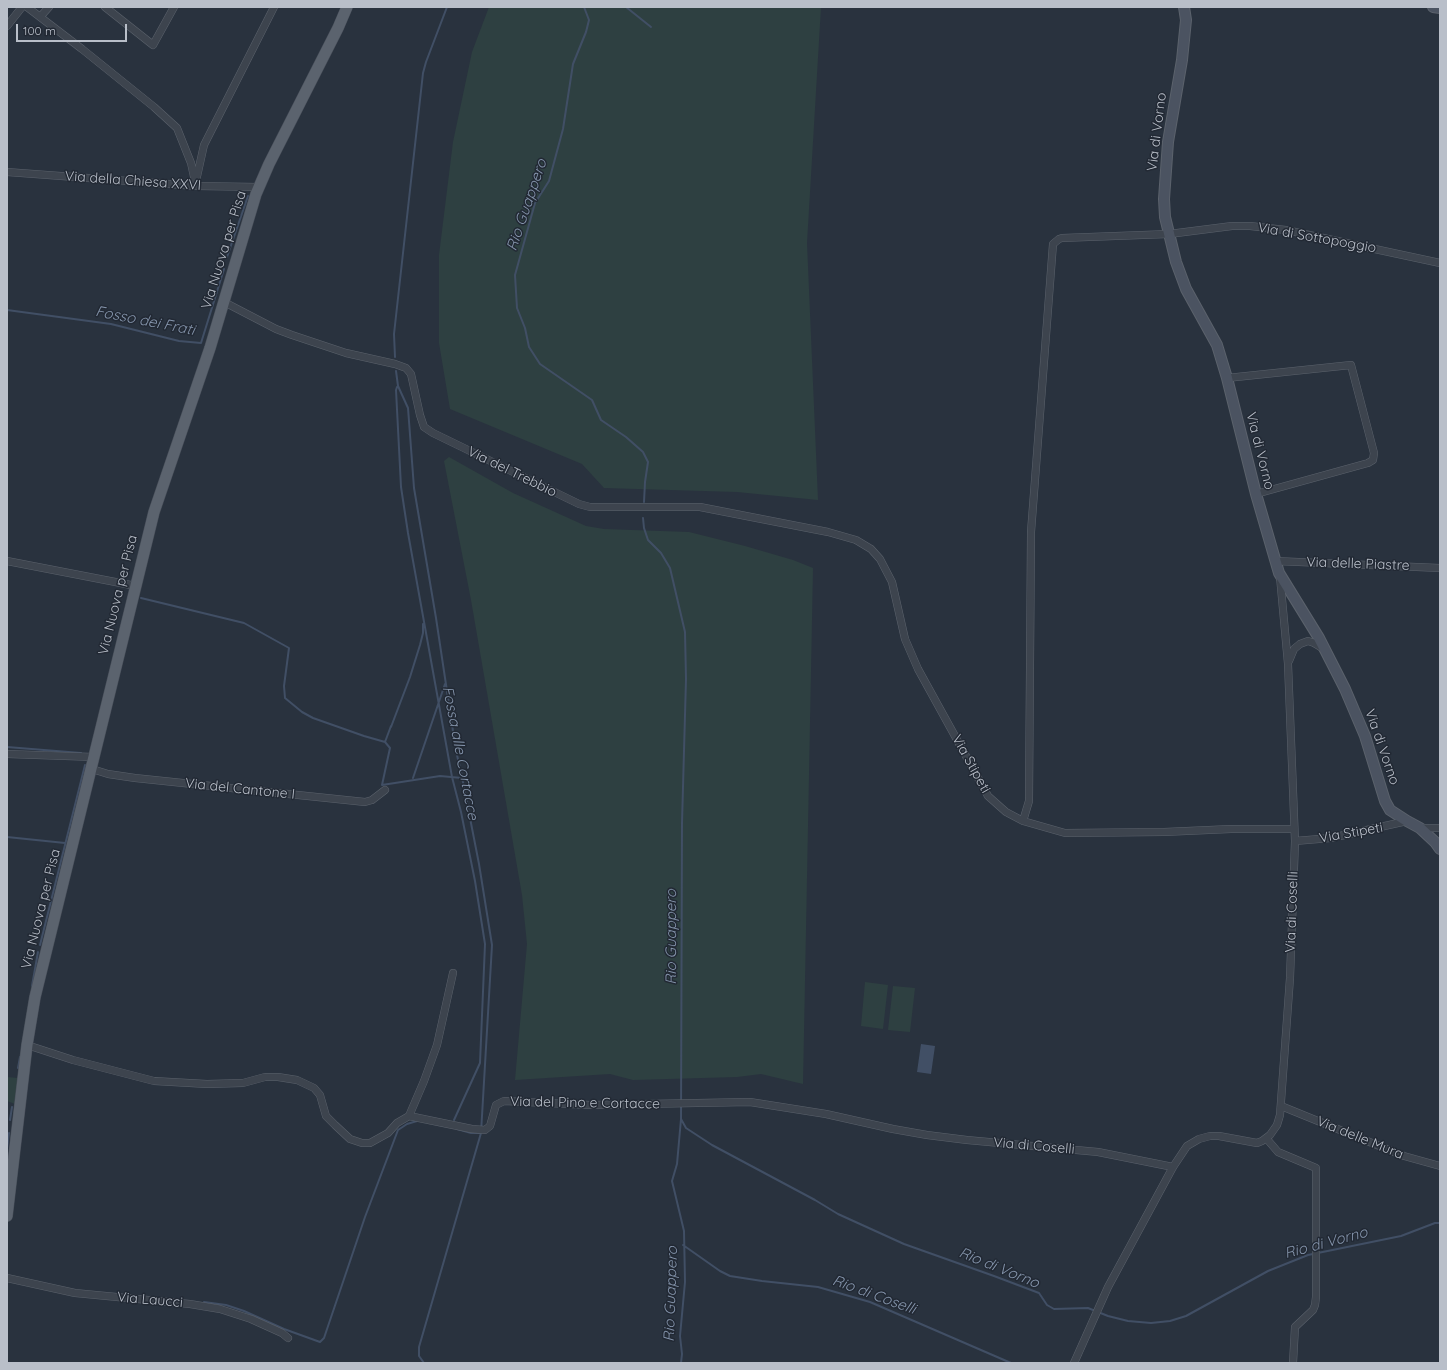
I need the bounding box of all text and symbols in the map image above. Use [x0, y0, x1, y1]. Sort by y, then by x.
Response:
scale bar [18, 16, 129, 42]
text: 100 m [23, 23, 56, 38]
street label: Via di Vorno [1144, 92, 1170, 172]
water label: Rio Guappero [503, 157, 551, 253]
street label: Via della Chiesa XXVI [64, 168, 202, 194]
street label: Via Nuova per Pisa [198, 189, 250, 311]
street label: Via di Sottopoggio [1256, 219, 1378, 257]
water label: Fosso dei Frati [94, 303, 196, 339]
street label: Via di Vorno [1242, 410, 1278, 492]
street label: Via del Trebbio [465, 443, 559, 501]
street label: Via Nuova per Pisa [95, 533, 141, 657]
street label: Via delle Piastre [1306, 554, 1410, 574]
water label: Fossa alle Cortacce [438, 685, 482, 821]
street label: Via di Vorno [1361, 707, 1403, 787]
street label: Via Stipeti [948, 732, 994, 796]
street label: Via del Cantone I [184, 775, 296, 803]
street label: Via Stipeti [1318, 819, 1384, 847]
street label: Via Nuova per Pisa [18, 847, 64, 971]
street label: Via di Coselli [1282, 871, 1302, 953]
water label: Rio Guappero [662, 889, 680, 985]
street label: Via del Pino e Cortacce [510, 1093, 660, 1113]
street label: Via delle Mura [1314, 1113, 1406, 1163]
street label: Via di Coselli [993, 1134, 1075, 1158]
water label: Rio di Vorno [1283, 1223, 1369, 1263]
water label: Rio di Vorno [956, 1244, 1042, 1292]
water label: Rio Guappero [660, 1246, 682, 1342]
water label: Rio di Coselli [830, 1272, 918, 1318]
street label: Via Laucci [116, 1289, 184, 1311]

